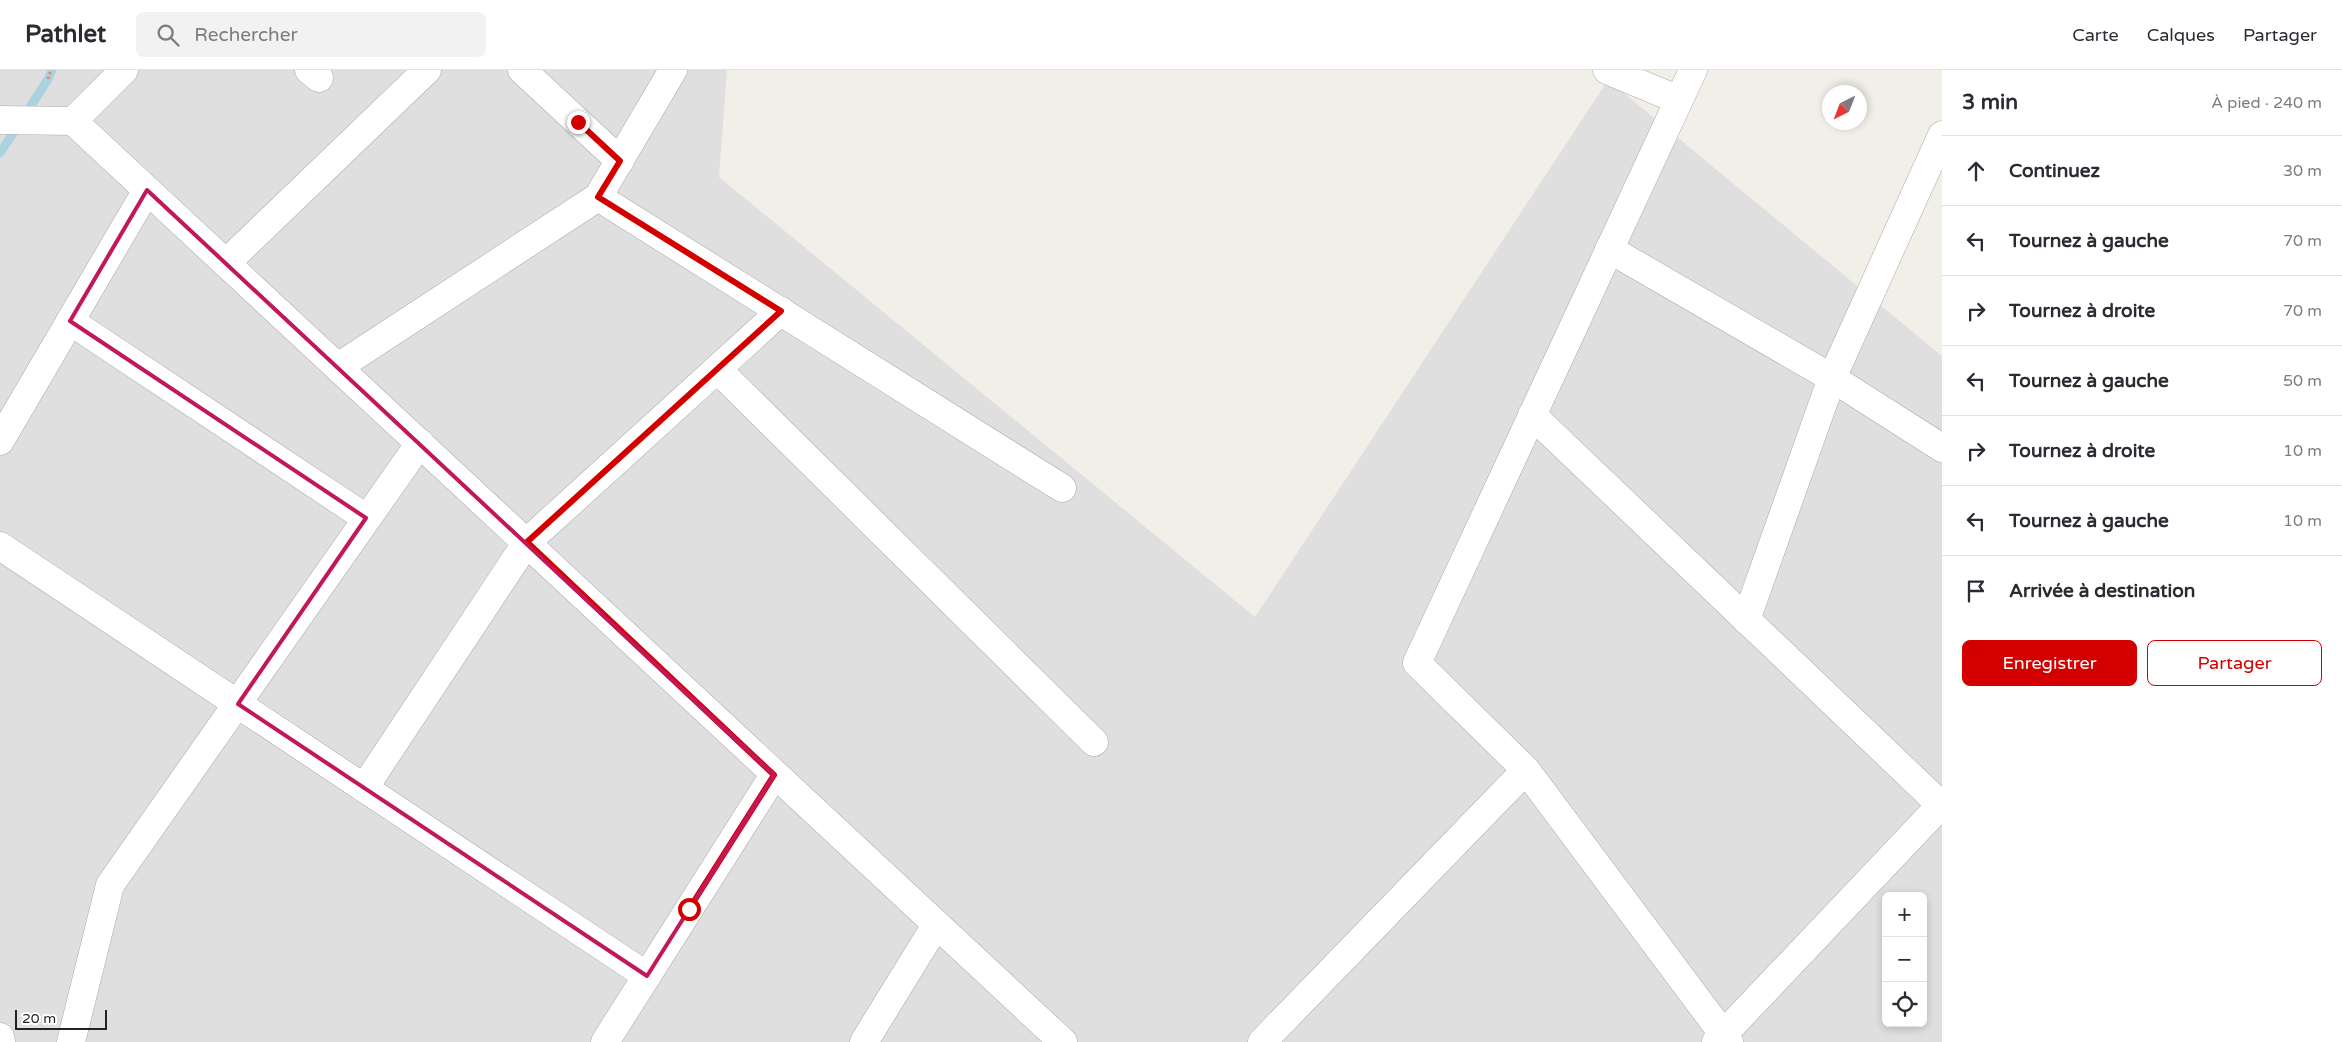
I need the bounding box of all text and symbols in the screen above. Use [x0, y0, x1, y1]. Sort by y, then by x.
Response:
search box [136, 12, 486, 57]
text: Pathlet [25, 20, 106, 49]
icon: search [154, 21, 182, 49]
text: Rechercher [194, 24, 298, 46]
text: Carte [2072, 24, 2119, 46]
text: Calques [2147, 24, 2215, 46]
text: Partager [2243, 24, 2317, 46]
north arrow [1822, 85, 1867, 130]
text: 3 min [1962, 90, 2018, 115]
text: À pied · 240 m [2211, 93, 2322, 113]
route end [567, 111, 590, 134]
icon: ahead [1962, 157, 1990, 185]
text: Continuez [2009, 160, 2100, 182]
text: 30 m [2283, 161, 2322, 181]
icon: left [1962, 227, 1990, 255]
text: Tournez à gauche [2009, 230, 2169, 252]
text: 70 m [2283, 231, 2322, 251]
icon: right [1962, 297, 1990, 325]
text: Tournez à droite [2009, 300, 2155, 322]
text: 70 m [2283, 301, 2322, 321]
icon: left [1962, 367, 1990, 395]
text: Tournez à gauche [2009, 370, 2169, 392]
text: 50 m [2283, 371, 2322, 391]
icon: right [1962, 437, 1990, 465]
text: Tournez à droite [2009, 440, 2155, 462]
text: 10 m [2283, 441, 2322, 461]
icon: left [1962, 507, 1990, 535]
text: Tournez à gauche [2009, 510, 2169, 532]
text: 10 m [2283, 511, 2322, 531]
icon: arrive [1962, 577, 1990, 605]
text: Arrivée à destination [2009, 580, 2195, 602]
button: Enregistrer [1962, 640, 2137, 686]
button: Partager [2147, 640, 2322, 686]
map controls [1882, 892, 1927, 1027]
button: + [1882, 892, 1927, 937]
route start [678, 898, 701, 921]
button: − [1882, 937, 1927, 982]
button: locate [1882, 982, 1927, 1027]
scale bar [15, 1007, 108, 1030]
text: 20 m [22, 1010, 56, 1027]

